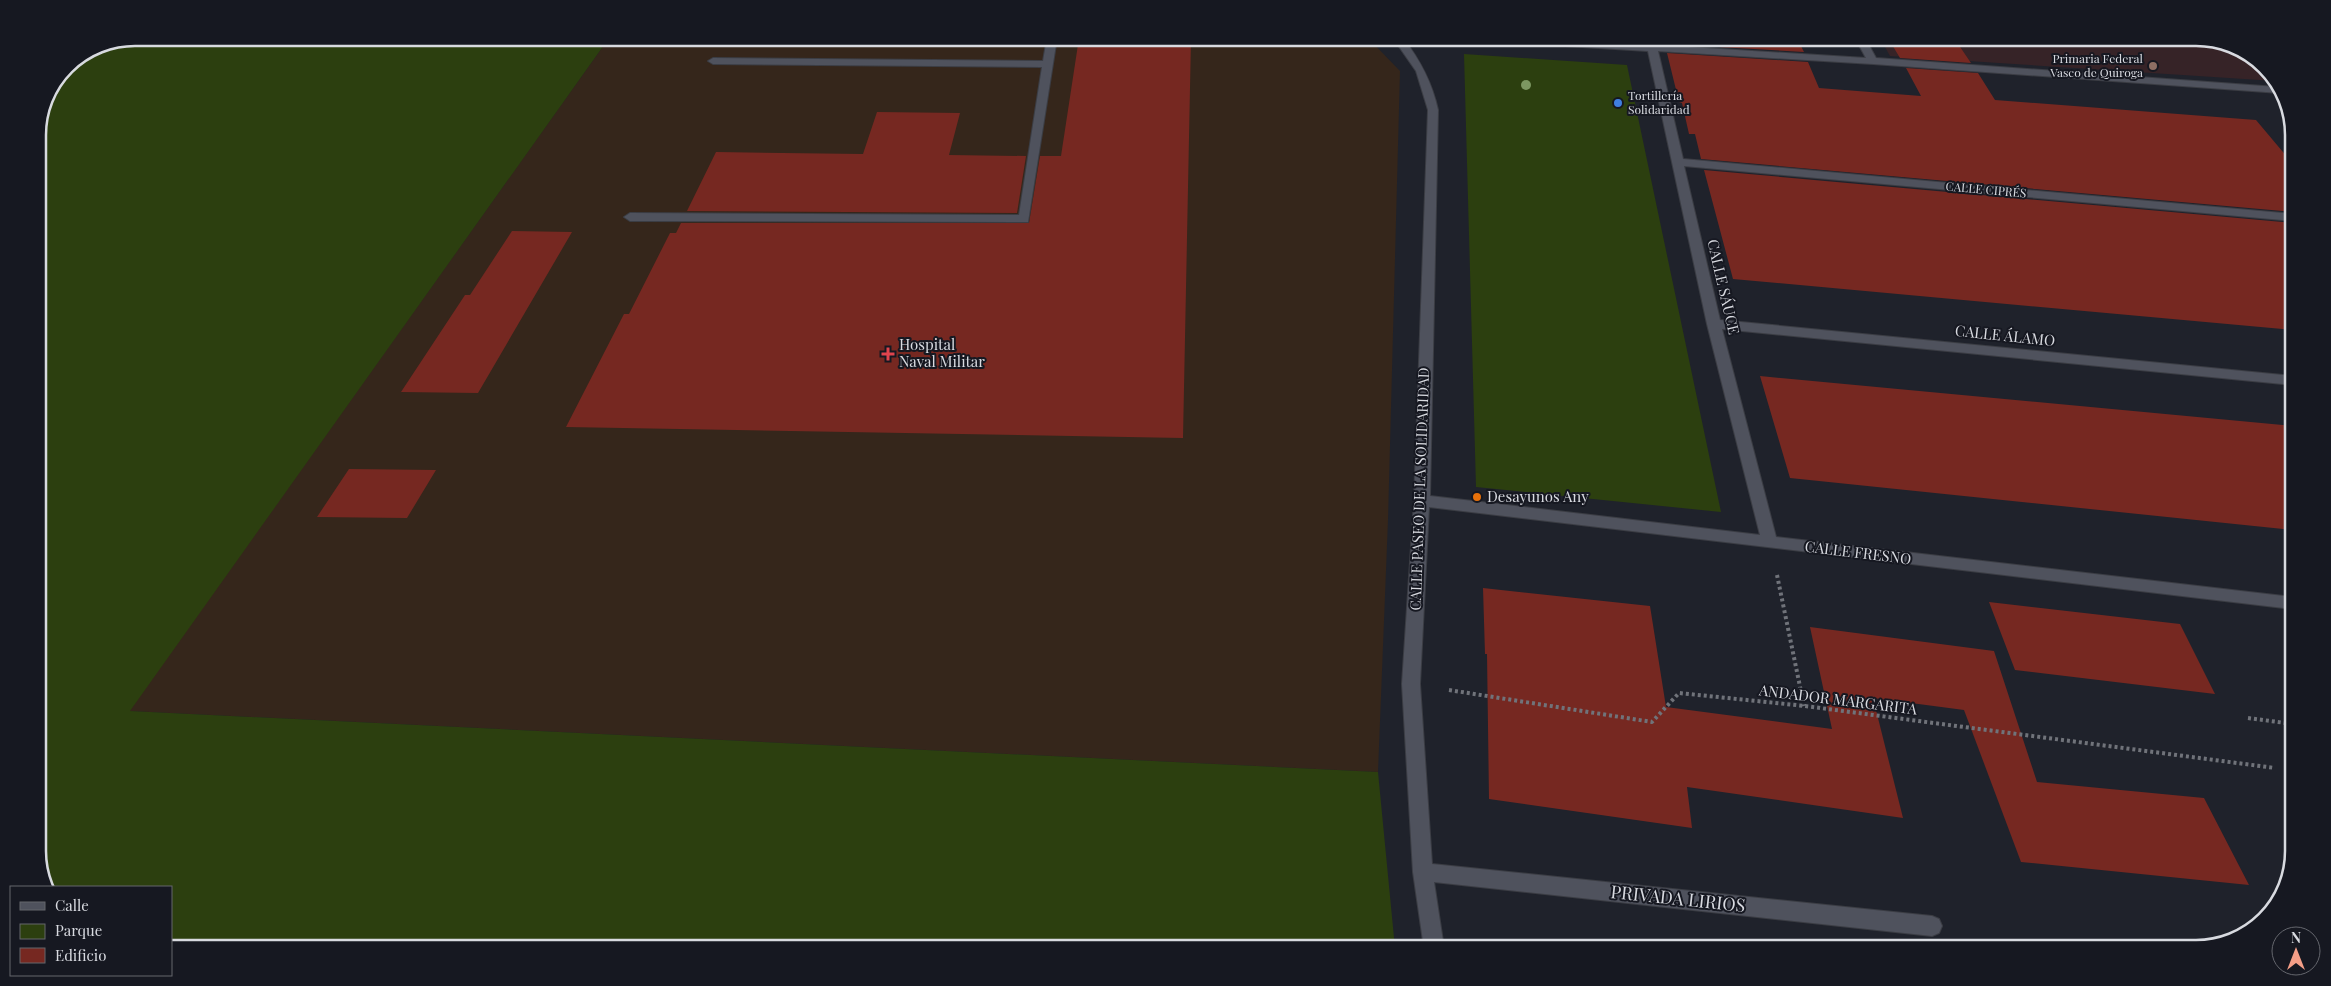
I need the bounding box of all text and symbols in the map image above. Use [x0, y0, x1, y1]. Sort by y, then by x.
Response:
place label: Primaria Federal Vasco de Quiroga [2049, 50, 2144, 80]
marker: Primaria Federal Vasco de Quiroga [2147, 60, 2159, 72]
place label: Tortillería Solidaridad [1628, 87, 1690, 117]
marker: Tortillería Solidaridad [1612, 97, 1624, 109]
street label: CALLE CIPRÉS [1945, 178, 2027, 200]
street label: CALLE SÁUCE [1703, 237, 1745, 336]
street label: CALLE ÁLAMO [1954, 320, 2056, 350]
place label: Hospital Naval Militar [899, 334, 985, 371]
marker: Hospital Naval Militar [881, 347, 895, 361]
street label: CALLE PASEO DE LA SOLIDARIDAD [1405, 367, 1433, 611]
place label: Desayunos Any [1487, 486, 1589, 506]
marker: Desayunos Any [1471, 491, 1483, 503]
street label: CALLE FRESNO [1804, 536, 1912, 568]
street label: ANDADOR MARGARITA [1757, 679, 1919, 719]
street label: PRIVADA LIRIOS [1610, 879, 1747, 917]
legend [10, 886, 172, 976]
text: Calle [55, 895, 89, 915]
text: Parque [55, 920, 102, 940]
north arrow [2271, 926, 2321, 976]
text: N [2291, 928, 2301, 947]
text: Edificio [55, 945, 106, 965]

